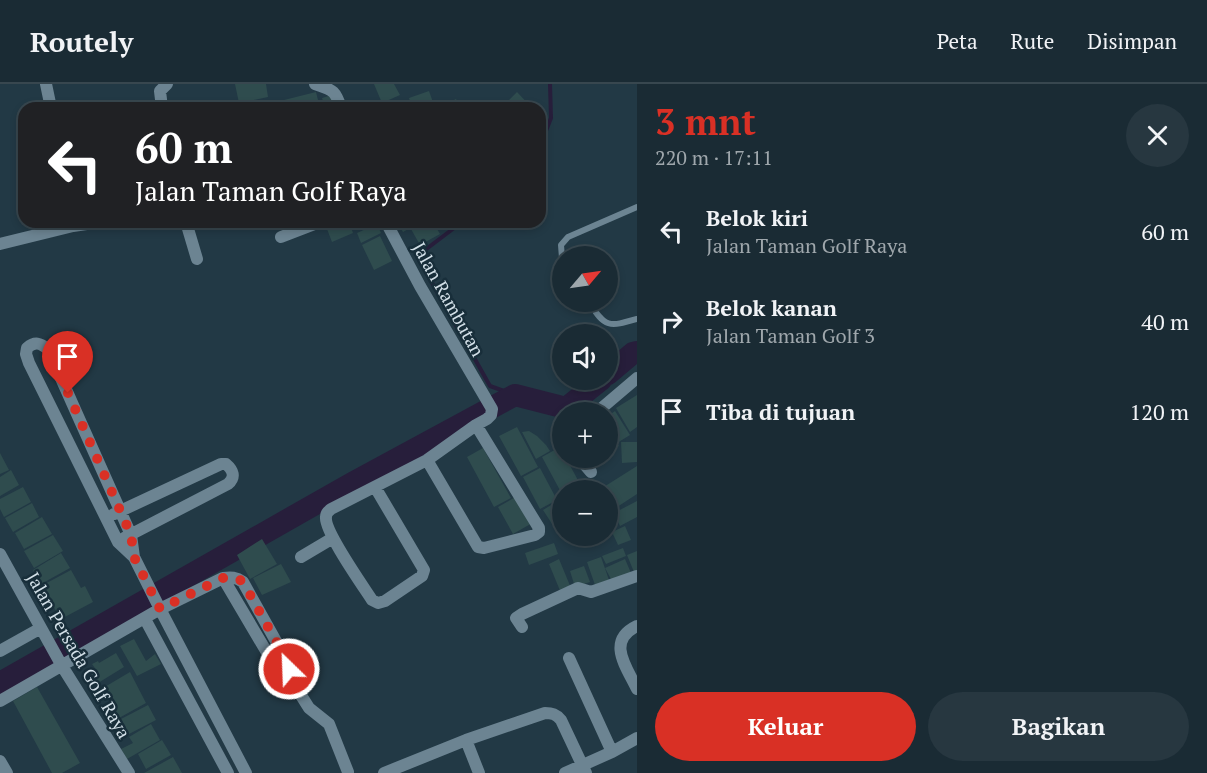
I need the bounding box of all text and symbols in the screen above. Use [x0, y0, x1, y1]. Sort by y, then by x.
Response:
text: Routely [30, 23, 133, 60]
text: Peta [937, 27, 978, 55]
text: Rute [1011, 27, 1054, 55]
text: Disimpan [1087, 27, 1177, 55]
text: 3 mnt [655, 98, 756, 145]
button: close [1126, 104, 1189, 167]
text: 60 m [135, 119, 233, 175]
icon: left [36, 126, 114, 204]
text: 220 m · 17:11 [655, 144, 773, 171]
text: Jalan Taman Golf Raya [135, 173, 407, 209]
text: Belok kiri [706, 203, 808, 232]
icon: left [655, 215, 688, 248]
text: 60 m [1141, 217, 1189, 246]
text: Jalan Taman Golf Raya [706, 232, 907, 259]
street label: Jalan Rambutan [408, 237, 491, 361]
north arrow [552, 246, 618, 312]
map controls [552, 246, 618, 546]
text: Belok kanan [706, 293, 837, 322]
icon: right [655, 305, 688, 338]
text: 40 m [1141, 307, 1189, 336]
text: Jalan Taman Golf 3 [706, 322, 875, 349]
button: sound [552, 324, 618, 390]
pin [42, 331, 93, 393]
icon: arrive [51, 340, 84, 373]
icon: arrive [655, 395, 688, 428]
text: Tiba di tujuan [706, 397, 855, 426]
text: 120 m [1129, 397, 1189, 426]
button: + [552, 402, 618, 468]
button: − [552, 480, 618, 546]
street label: Jalan Persada Golf Raya [22, 567, 136, 743]
position arrow [257, 637, 321, 701]
button: Keluar [655, 692, 916, 761]
button: Bagikan [928, 692, 1189, 761]

